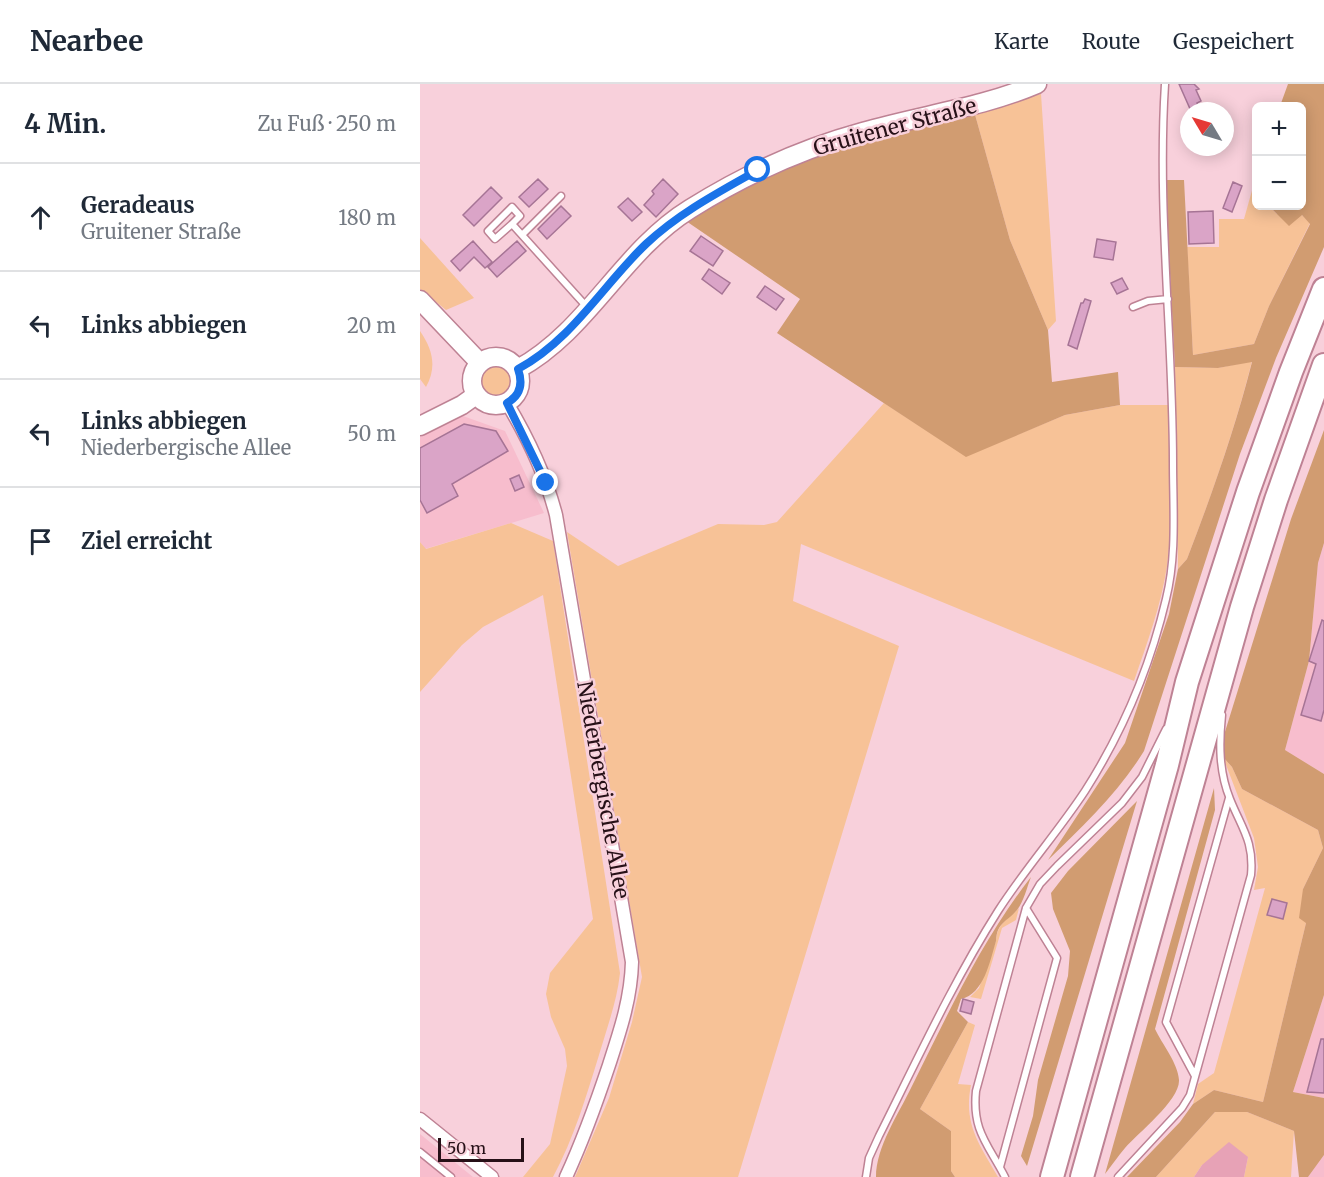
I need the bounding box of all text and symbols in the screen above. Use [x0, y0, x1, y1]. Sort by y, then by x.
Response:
text: Nearbee [30, 23, 143, 59]
text: Karte [994, 28, 1049, 55]
text: Route [1082, 28, 1140, 55]
text: Gespeichert [1173, 28, 1294, 55]
street label: Gruitener Straße [810, 92, 980, 161]
north arrow [1180, 102, 1234, 156]
map controls [1252, 102, 1306, 210]
button: + [1252, 102, 1306, 156]
text: 4 Min. [24, 107, 106, 140]
text: Zu Fuß · 250 m [257, 111, 396, 136]
route start [744, 156, 770, 182]
button: − [1252, 156, 1306, 210]
text: Geradeaus [81, 191, 195, 219]
icon: ahead [24, 201, 57, 234]
text: 180 m [338, 205, 396, 230]
text: Gruitener Straße [81, 219, 241, 244]
icon: left [24, 309, 57, 342]
text: Links abbiegen [81, 311, 247, 339]
text: 20 m [347, 313, 396, 338]
text: Links abbiegen [81, 407, 247, 435]
icon: left [24, 417, 57, 450]
text: 50 m [347, 421, 396, 446]
text: Niederbergische Allee [81, 435, 291, 460]
route end [532, 469, 558, 495]
icon: arrive [24, 525, 57, 558]
text: Ziel erreicht [81, 527, 212, 555]
street label: Niederbergische Allee [571, 679, 636, 901]
scale bar [438, 1135, 524, 1162]
text: 50 m [447, 1138, 486, 1158]

